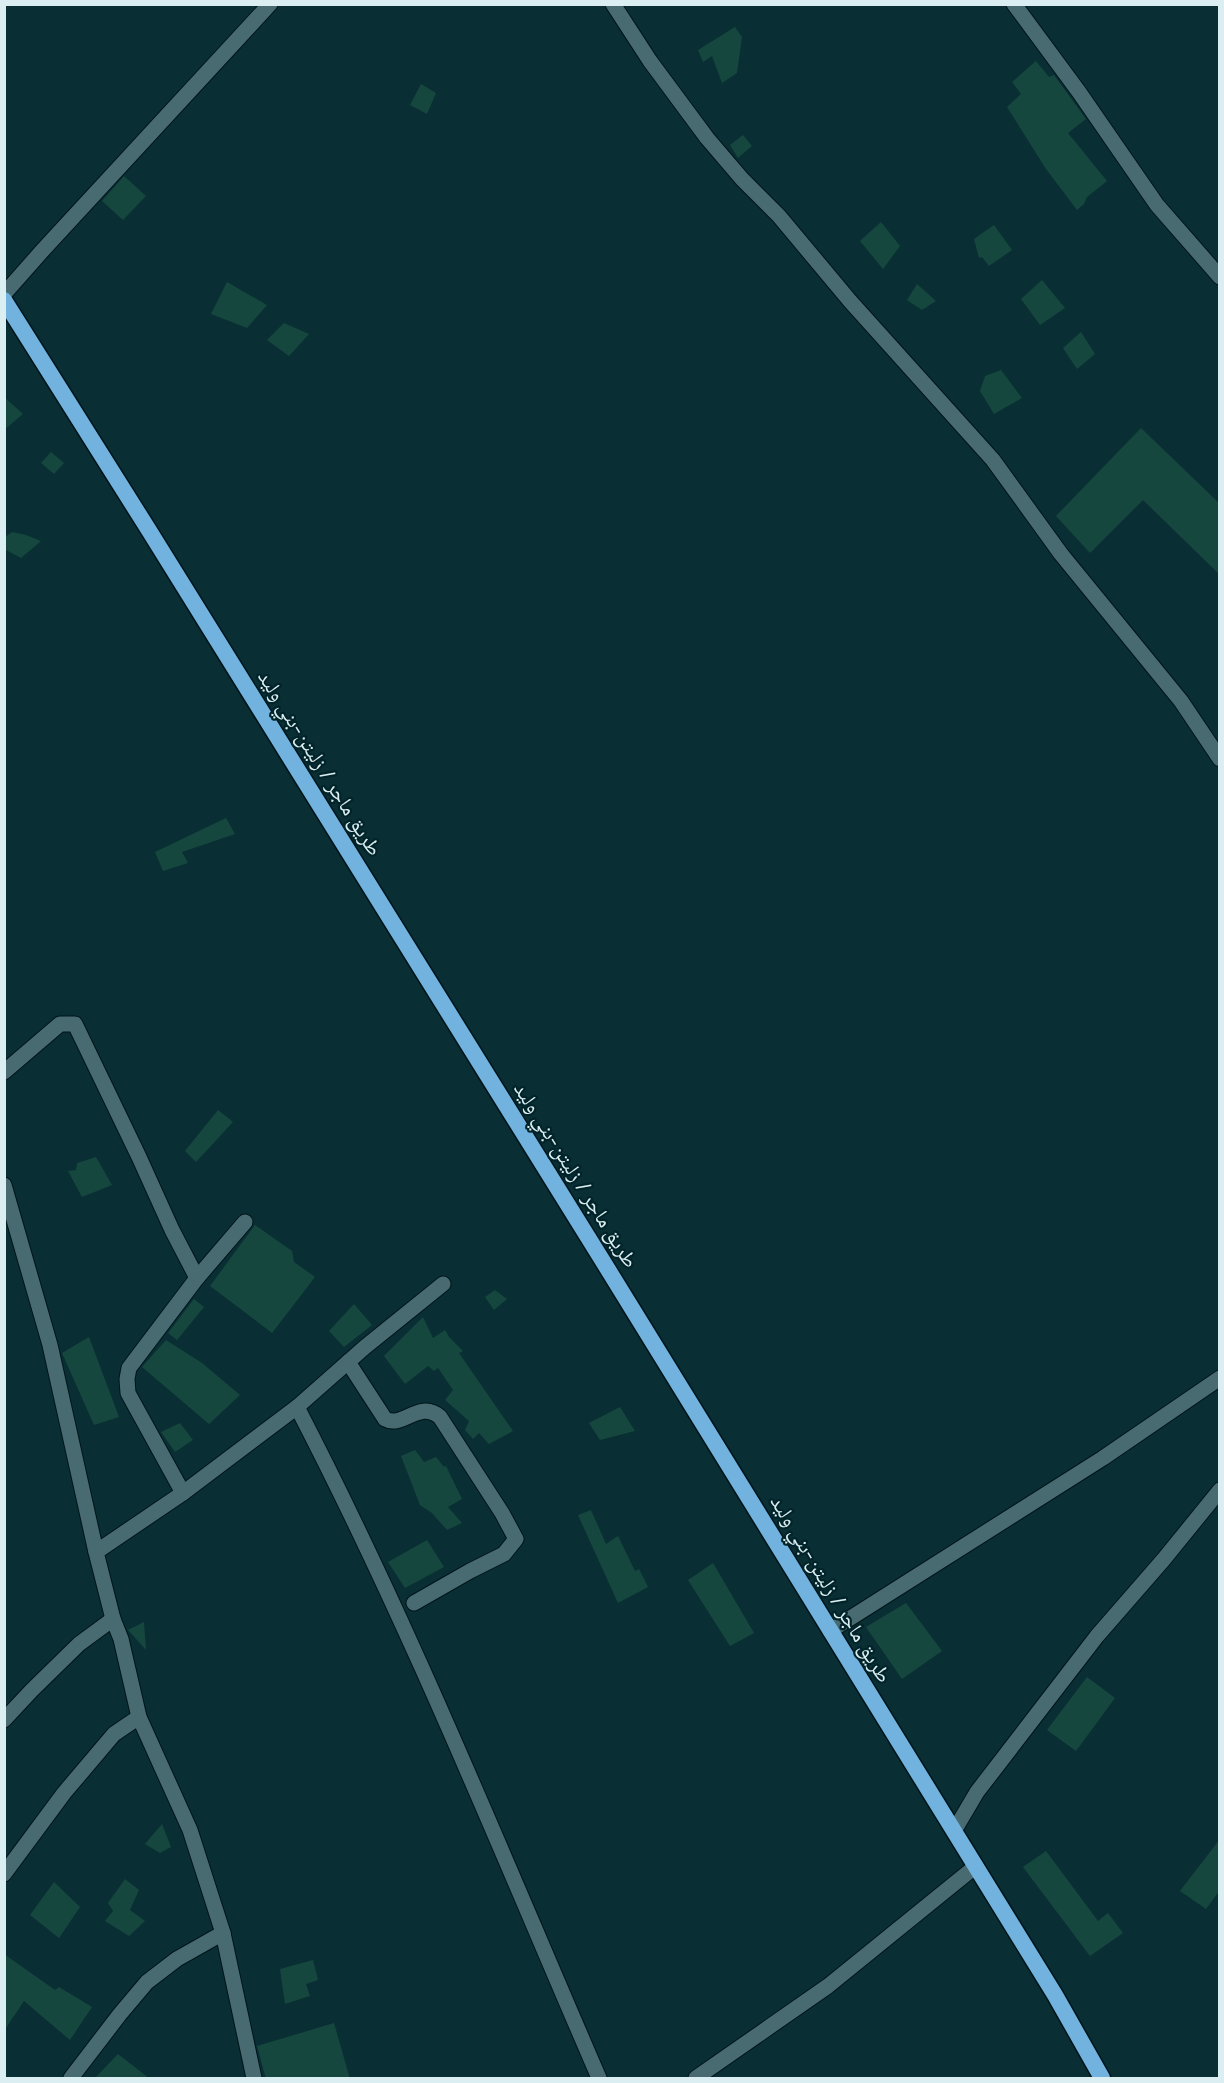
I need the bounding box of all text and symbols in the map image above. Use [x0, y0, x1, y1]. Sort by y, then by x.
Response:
street label: طريق ماجر / زليتن-بني وليد [249, 663, 391, 862]
street label: طريق ماجر / زليتن-بني وليد [505, 1075, 647, 1274]
street label: طريق ماجر / زليتن-بني وليد [762, 1488, 901, 1689]

